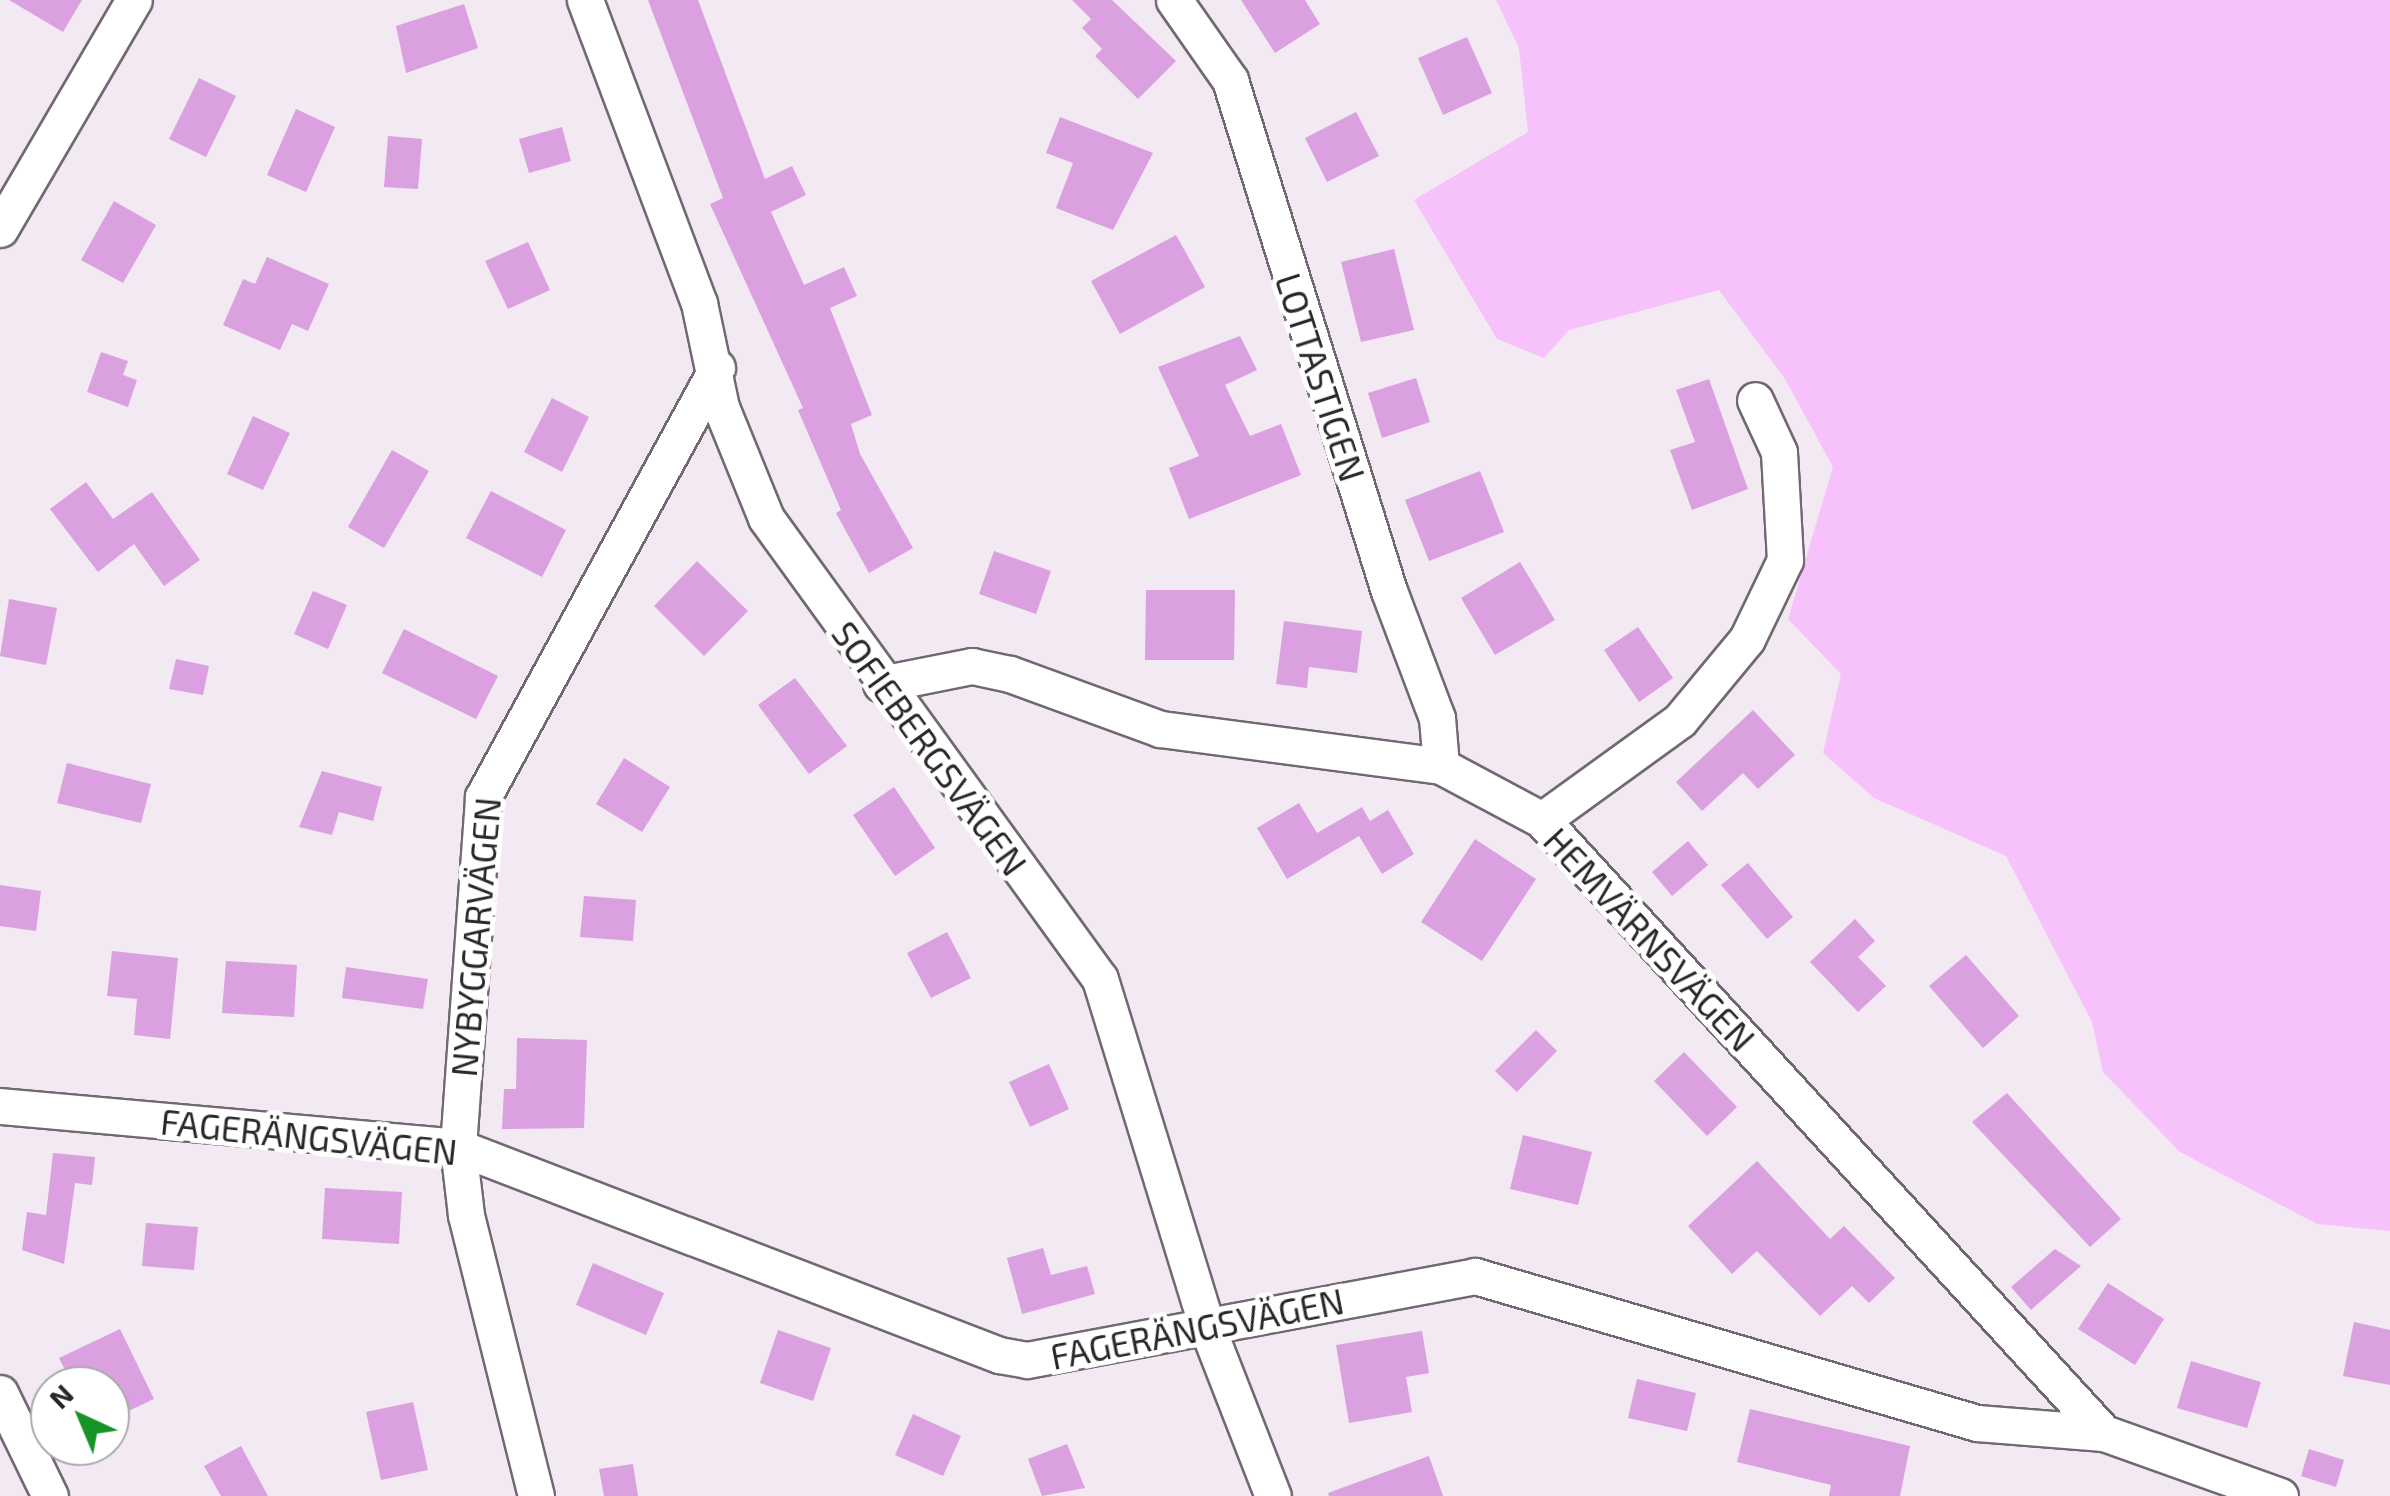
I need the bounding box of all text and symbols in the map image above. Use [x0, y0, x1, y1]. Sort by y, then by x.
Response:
street label: LOTTASTIGEN [1268, 268, 1374, 486]
street label: SOFIEBERGSVÄGEN [824, 613, 1036, 883]
street label: NYBYGGARVÄGEN [442, 795, 508, 1079]
street label: HEMVÄRNSVÄGEN [1536, 819, 1764, 1059]
street label: FAGERÄNGSVÄGEN [159, 1100, 459, 1172]
street label: FAGERÄNGSVÄGEN [1047, 1279, 1347, 1377]
north arrow [30, 1366, 130, 1466]
text: N [41, 1377, 80, 1415]

